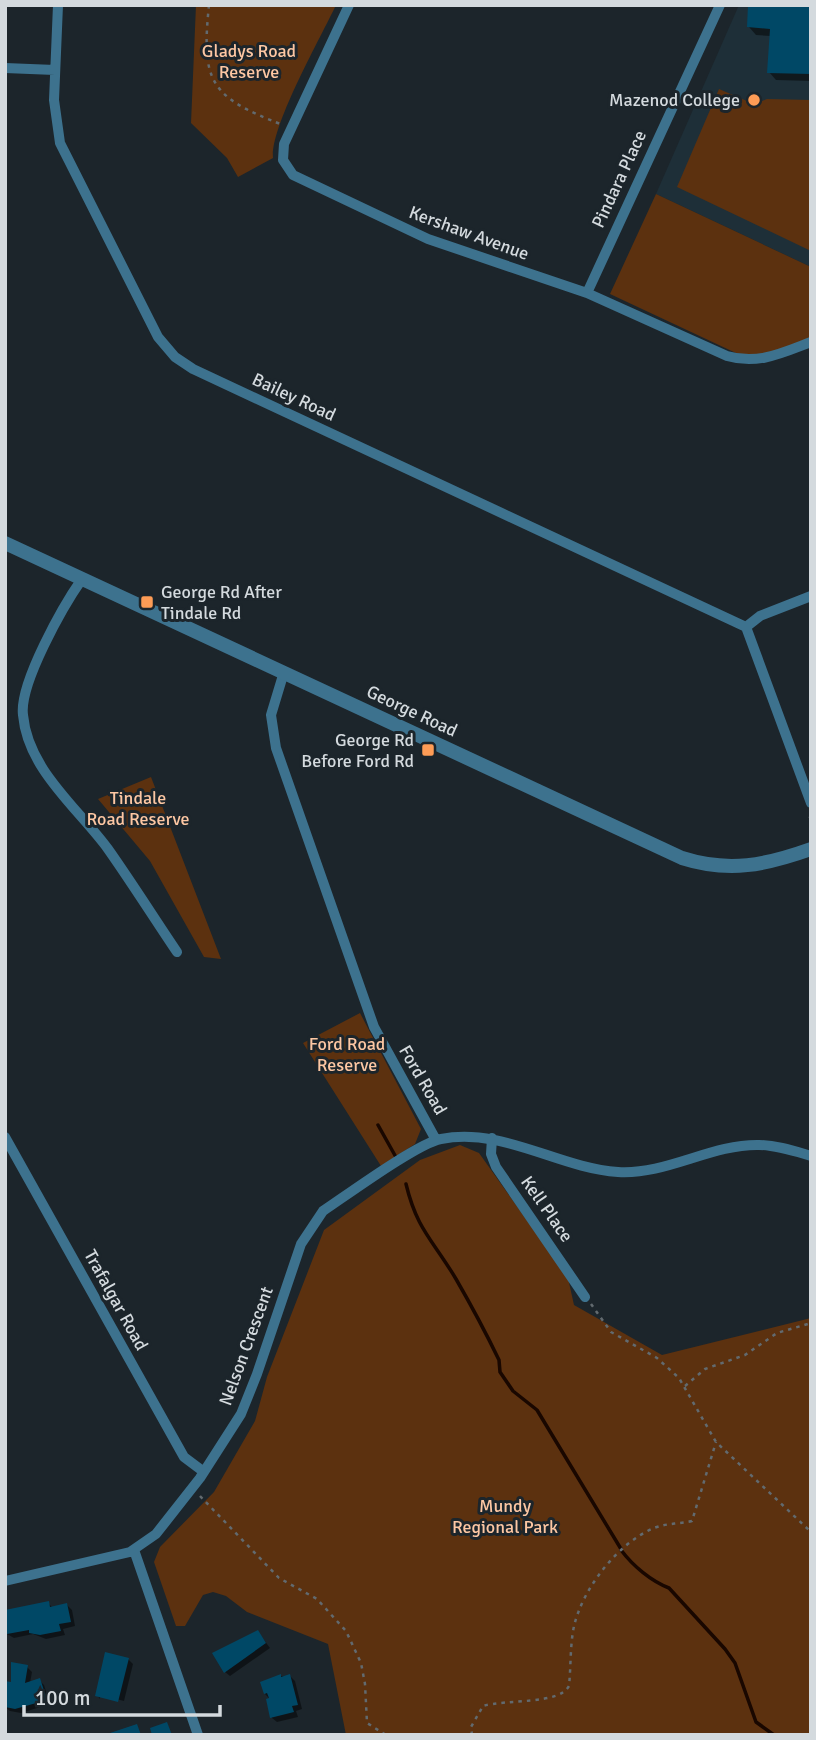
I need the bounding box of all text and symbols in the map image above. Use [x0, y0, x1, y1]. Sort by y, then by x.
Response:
park label: Gladys Road Reserve [202, 40, 296, 83]
place label: Mazenod College [609, 89, 740, 111]
marker: Mazenod College [746, 92, 762, 108]
street label: Pindara Place [587, 127, 651, 231]
street label: Kershaw Avenue [406, 201, 532, 265]
street label: Bailey Road [249, 368, 339, 426]
place label: George Rd After Tindale Rd [161, 581, 282, 624]
marker: George Rd After Tindale Rd [139, 594, 155, 610]
street label: George Road [363, 680, 461, 742]
place label: George Rd Before Ford Rd [301, 729, 414, 772]
marker: George Rd Before Ford Rd [420, 742, 436, 758]
park label: Tindale Road Reserve [86, 787, 190, 830]
park label: Ford Road Reserve [309, 1033, 385, 1076]
street label: Ford Road [394, 1041, 452, 1119]
street label: Kell Place [516, 1172, 578, 1246]
street label: Trafalgar Road [79, 1246, 153, 1354]
street label: Nelson Crescent [214, 1283, 278, 1409]
park label: Mundy Regional Park [452, 1495, 558, 1538]
scale bar [24, 1674, 220, 1718]
text: 100 m [35, 1685, 90, 1711]

